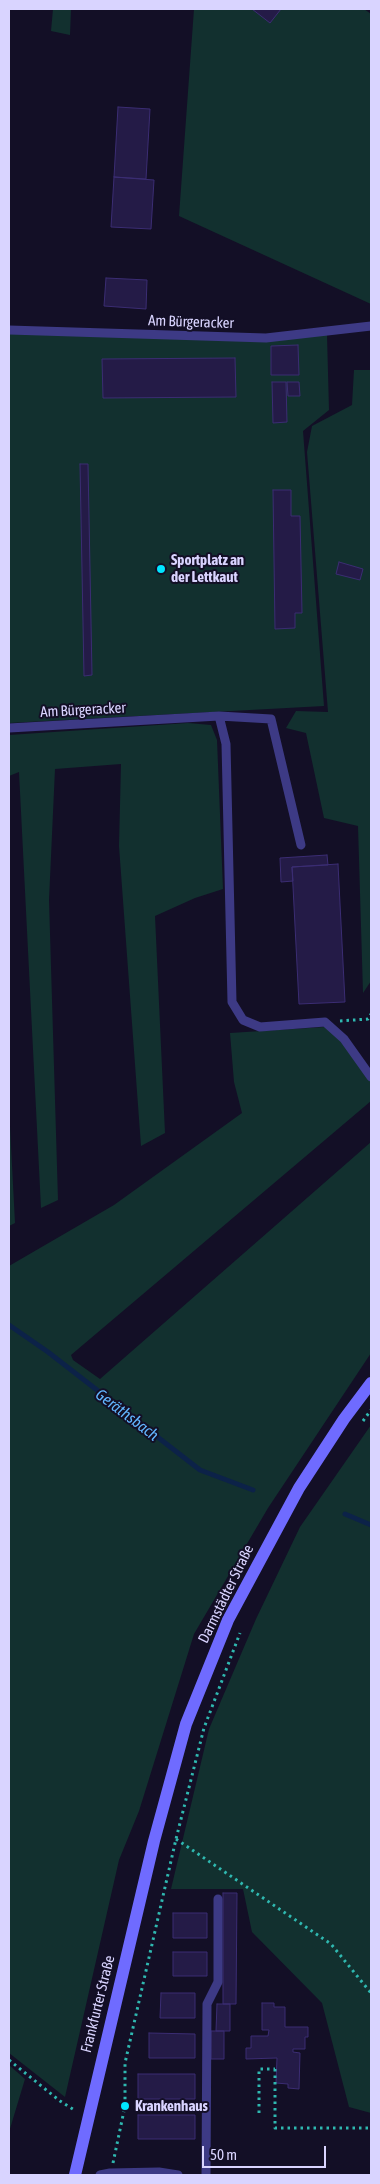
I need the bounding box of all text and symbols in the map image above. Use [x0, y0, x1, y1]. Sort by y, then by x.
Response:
street label: Am Bürgeracker [148, 312, 234, 332]
place label: Sportplatz an der Lettkaut [171, 551, 244, 586]
marker: Sportplatz an der Lettkaut [155, 563, 167, 575]
street label: Am Bürgeracker [40, 699, 126, 721]
water label: Geräthsbach [92, 1385, 162, 1445]
street label: Darmstädter Straße [194, 1542, 258, 1646]
street label: Frankfurter Straße [77, 1954, 119, 2054]
place label: Krankenhaus [135, 2097, 208, 2115]
marker: Krankenhaus [119, 2100, 131, 2112]
scale bar [205, 2136, 329, 2168]
text: 50 m [210, 2146, 237, 2163]

